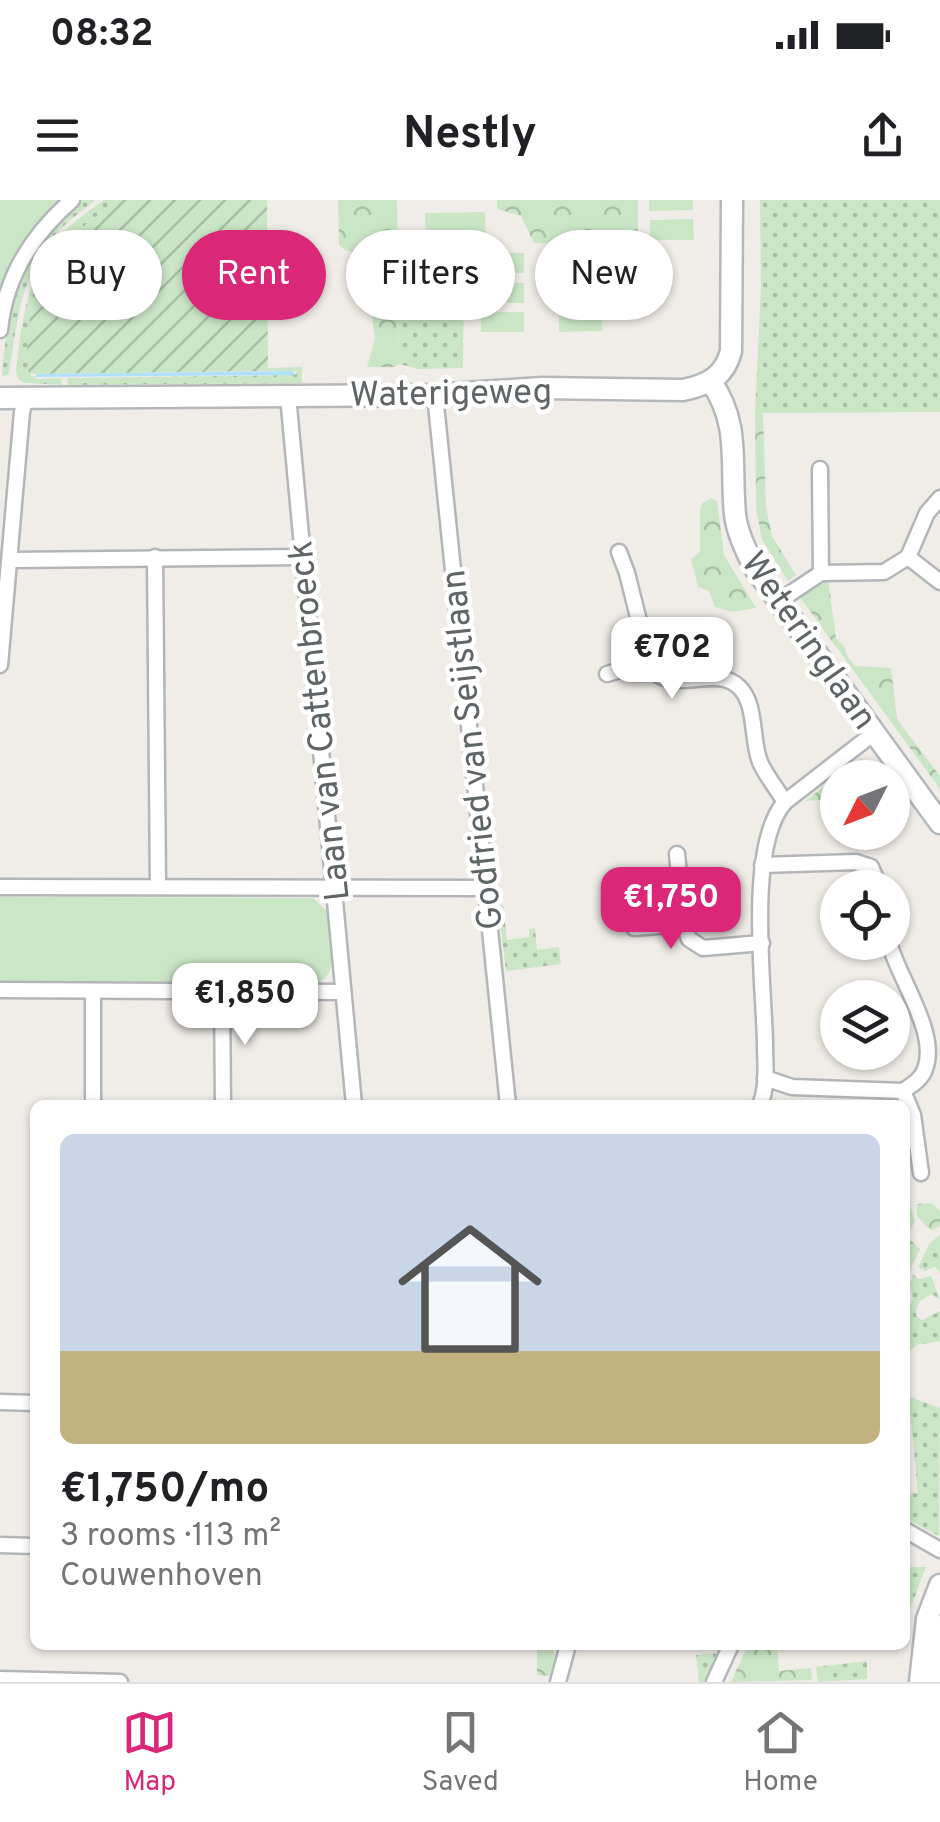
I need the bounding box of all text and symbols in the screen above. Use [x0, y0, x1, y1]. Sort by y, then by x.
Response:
text: 08:32 [50, 11, 153, 60]
text: Nestly [403, 107, 537, 164]
icon: menu [30, 108, 85, 163]
icon: share [855, 108, 910, 163]
chip: Buy [30, 230, 162, 320]
chip: Rent [182, 230, 326, 320]
chip: Filters [346, 230, 515, 320]
chip: New [535, 230, 673, 320]
street label: Waterigeweg [349, 371, 553, 419]
street label: Laan van Cattenbroeck [280, 538, 362, 903]
street label: Weteringlaan [730, 544, 885, 739]
street label: Godfried van Seijstlaan [433, 567, 515, 932]
pin: €702 [613, 617, 731, 702]
text: €702 [633, 629, 711, 669]
north arrow [820, 760, 910, 850]
map controls [820, 760, 910, 1070]
pin: €1,750 [590, 867, 752, 952]
button: locate [820, 870, 910, 960]
text: €1,750 [623, 879, 719, 919]
pin: €1,850 [164, 963, 326, 1048]
text: €1,850 [194, 975, 296, 1015]
button: layers [820, 980, 910, 1070]
icon: home [380, 1199, 560, 1379]
text: €1,750/mo [60, 1464, 269, 1517]
text: 3 rooms · 113 m² [60, 1517, 281, 1557]
text: Couwenhoven [60, 1557, 263, 1597]
tab: Map [122, 1705, 177, 1801]
tab: Saved [422, 1705, 499, 1801]
tab: Home [743, 1705, 818, 1801]

